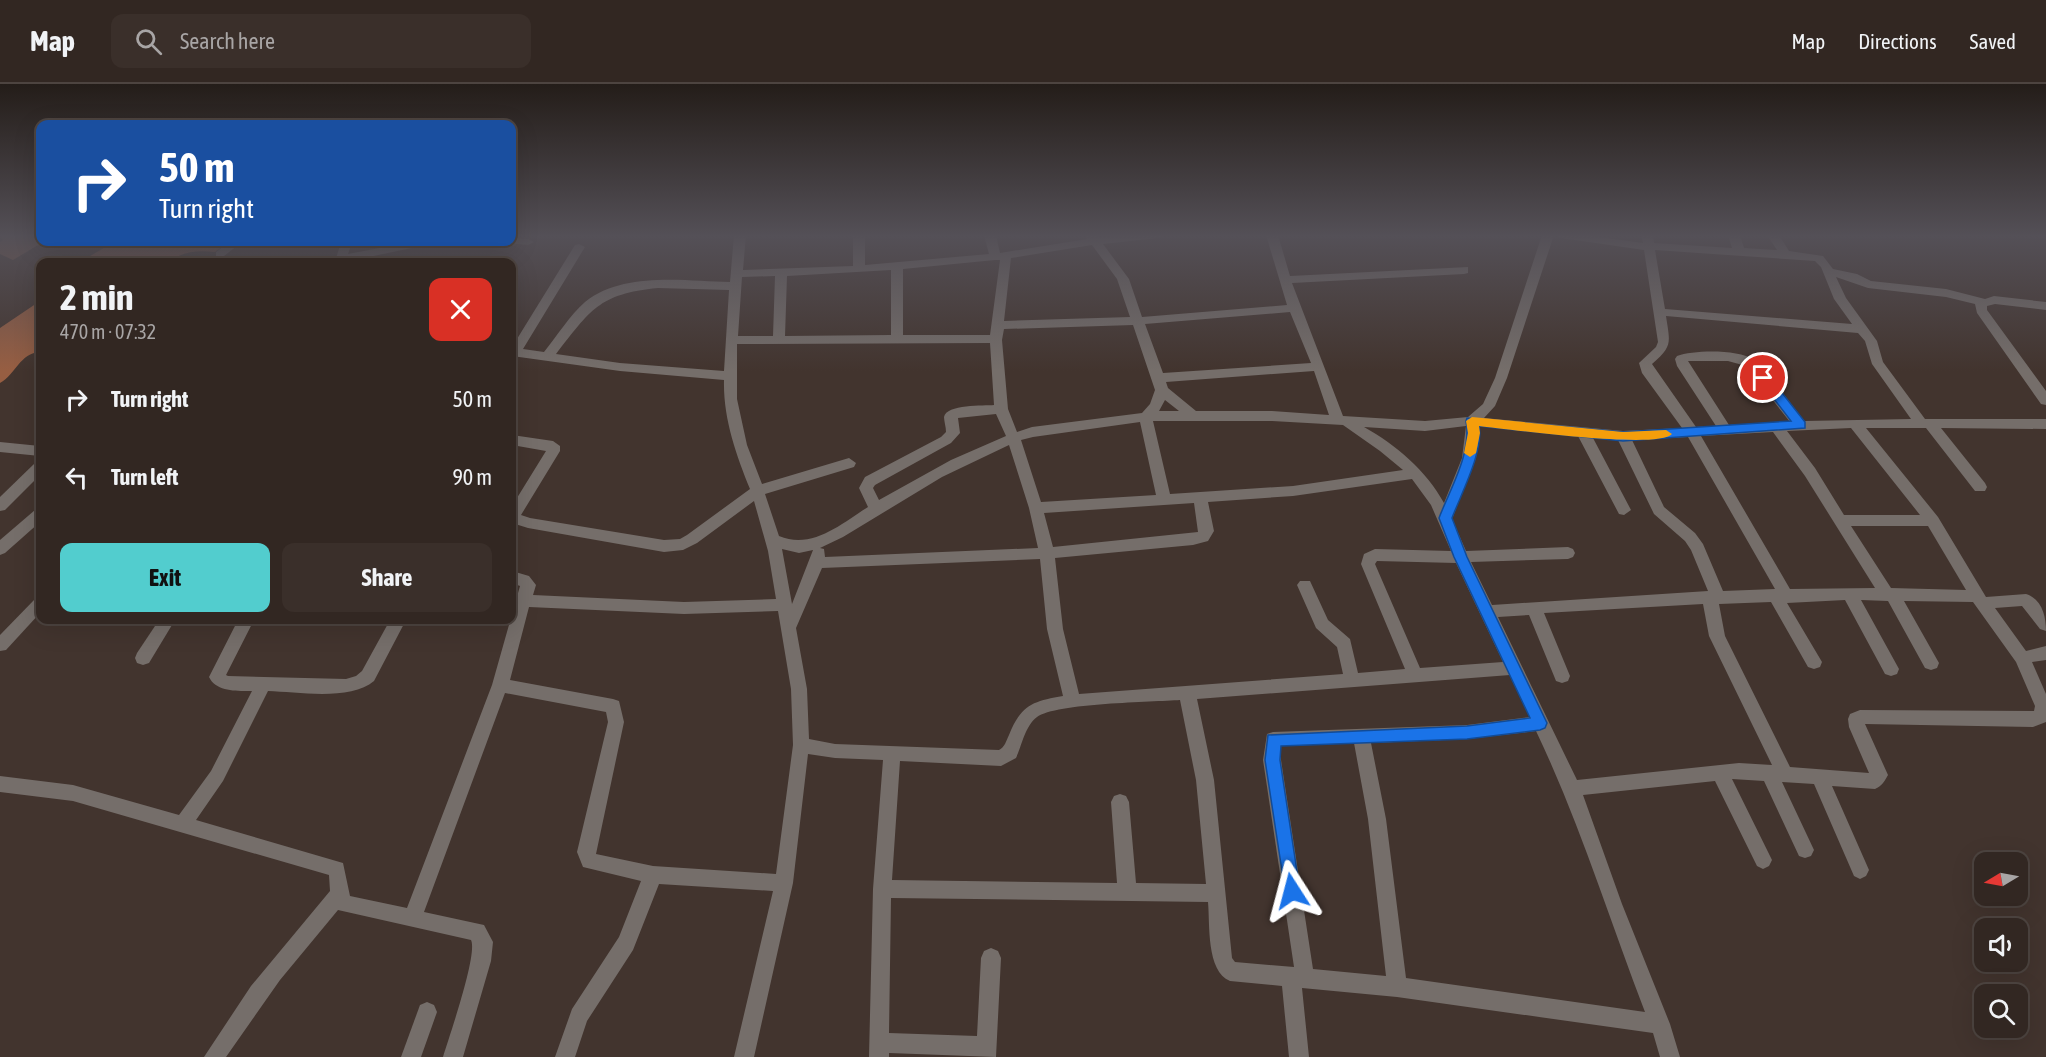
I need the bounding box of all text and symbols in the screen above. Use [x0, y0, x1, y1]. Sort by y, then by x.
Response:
search box [111, 14, 531, 68]
text: Map [30, 25, 75, 57]
icon: search [132, 25, 165, 58]
text: Search here [180, 28, 275, 54]
text: Map [1791, 29, 1825, 53]
text: Directions [1858, 29, 1937, 53]
text: Saved [1970, 29, 2016, 53]
text: 50 m [159, 143, 234, 191]
icon: right [60, 144, 138, 222]
text: Turn right [159, 193, 254, 224]
text: 2 min [60, 276, 134, 318]
button: close [429, 278, 492, 341]
text: 470 m · 07:32 [60, 320, 156, 343]
pin [1737, 352, 1788, 403]
icon: arrive [1746, 361, 1779, 394]
icon: right [60, 383, 93, 416]
text: Turn right [111, 386, 188, 412]
text: 50 m [452, 386, 492, 412]
icon: left [60, 461, 93, 494]
text: Turn left [111, 464, 178, 490]
text: 90 m [452, 464, 492, 490]
button: Exit [60, 543, 270, 612]
button: Share [282, 543, 492, 612]
north arrow [1974, 852, 2028, 906]
map controls [1974, 852, 2028, 1038]
position arrow [1260, 859, 1324, 923]
button: sound [1974, 918, 2028, 972]
button: search [1974, 984, 2028, 1038]

